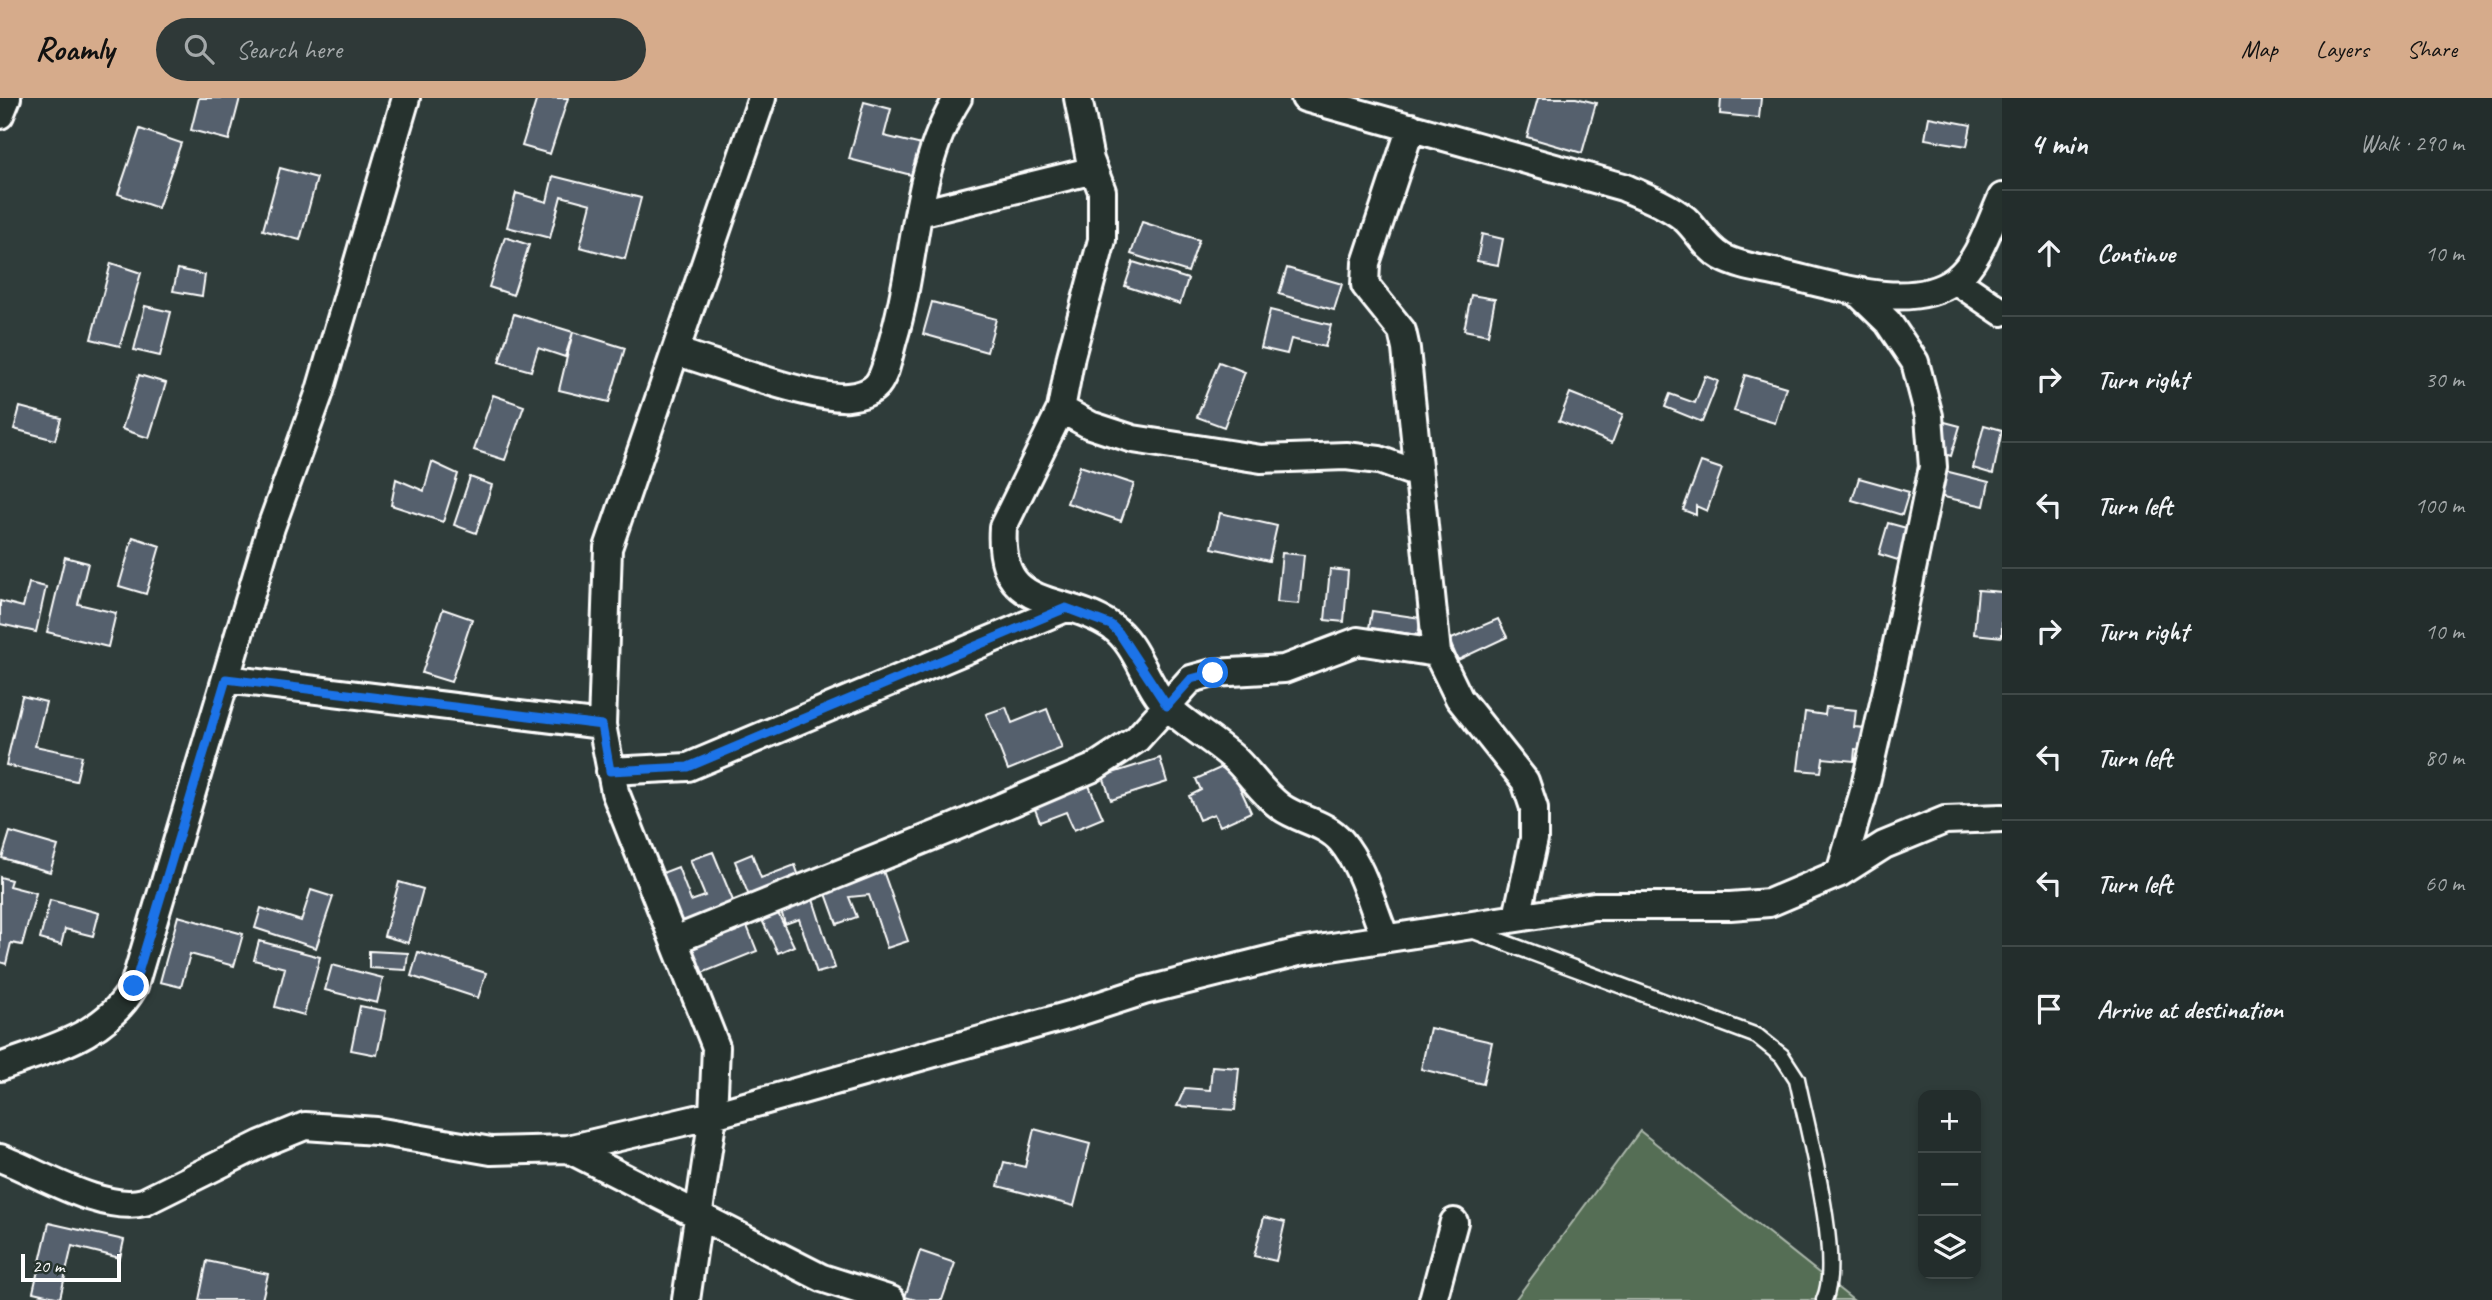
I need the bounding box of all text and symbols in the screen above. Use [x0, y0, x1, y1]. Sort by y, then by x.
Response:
search box [156, 18, 646, 81]
text: Roamly [35, 28, 114, 70]
icon: search [180, 30, 218, 68]
text: Search here [236, 33, 342, 66]
text: Map [2241, 34, 2278, 64]
text: Layers [2316, 34, 2369, 64]
text: Share [2407, 34, 2457, 64]
text: 4 min [2030, 125, 2087, 163]
text: Walk · 290 m [2360, 129, 2464, 158]
icon: ahead [2030, 234, 2068, 272]
text: Continue [2097, 237, 2175, 270]
text: 10 m [2425, 239, 2464, 268]
icon: right [2030, 360, 2068, 398]
text: Turn right [2097, 363, 2188, 396]
text: 30 m [2425, 365, 2464, 394]
icon: left [2030, 486, 2068, 524]
text: Turn left [2097, 489, 2172, 522]
text: 100 m [2415, 491, 2464, 520]
icon: right [2030, 612, 2068, 650]
text: Turn right [2097, 615, 2188, 648]
text: 10 m [2425, 617, 2464, 646]
route start [1197, 657, 1228, 688]
icon: left [2030, 738, 2068, 776]
text: Turn left [2097, 741, 2172, 774]
text: 80 m [2425, 743, 2464, 772]
icon: left [2030, 864, 2068, 902]
text: Turn left [2097, 867, 2172, 900]
text: 60 m [2425, 869, 2464, 898]
route end [118, 970, 149, 1001]
icon: arrive [2030, 990, 2068, 1028]
text: Arrive at destination [2097, 993, 2283, 1026]
map controls [1918, 1090, 1981, 1279]
button: + [1918, 1090, 1981, 1153]
button: − [1918, 1153, 1981, 1216]
button: layers [1918, 1216, 1981, 1279]
scale bar [21, 1251, 121, 1283]
text: 20 m [32, 1254, 64, 1278]

